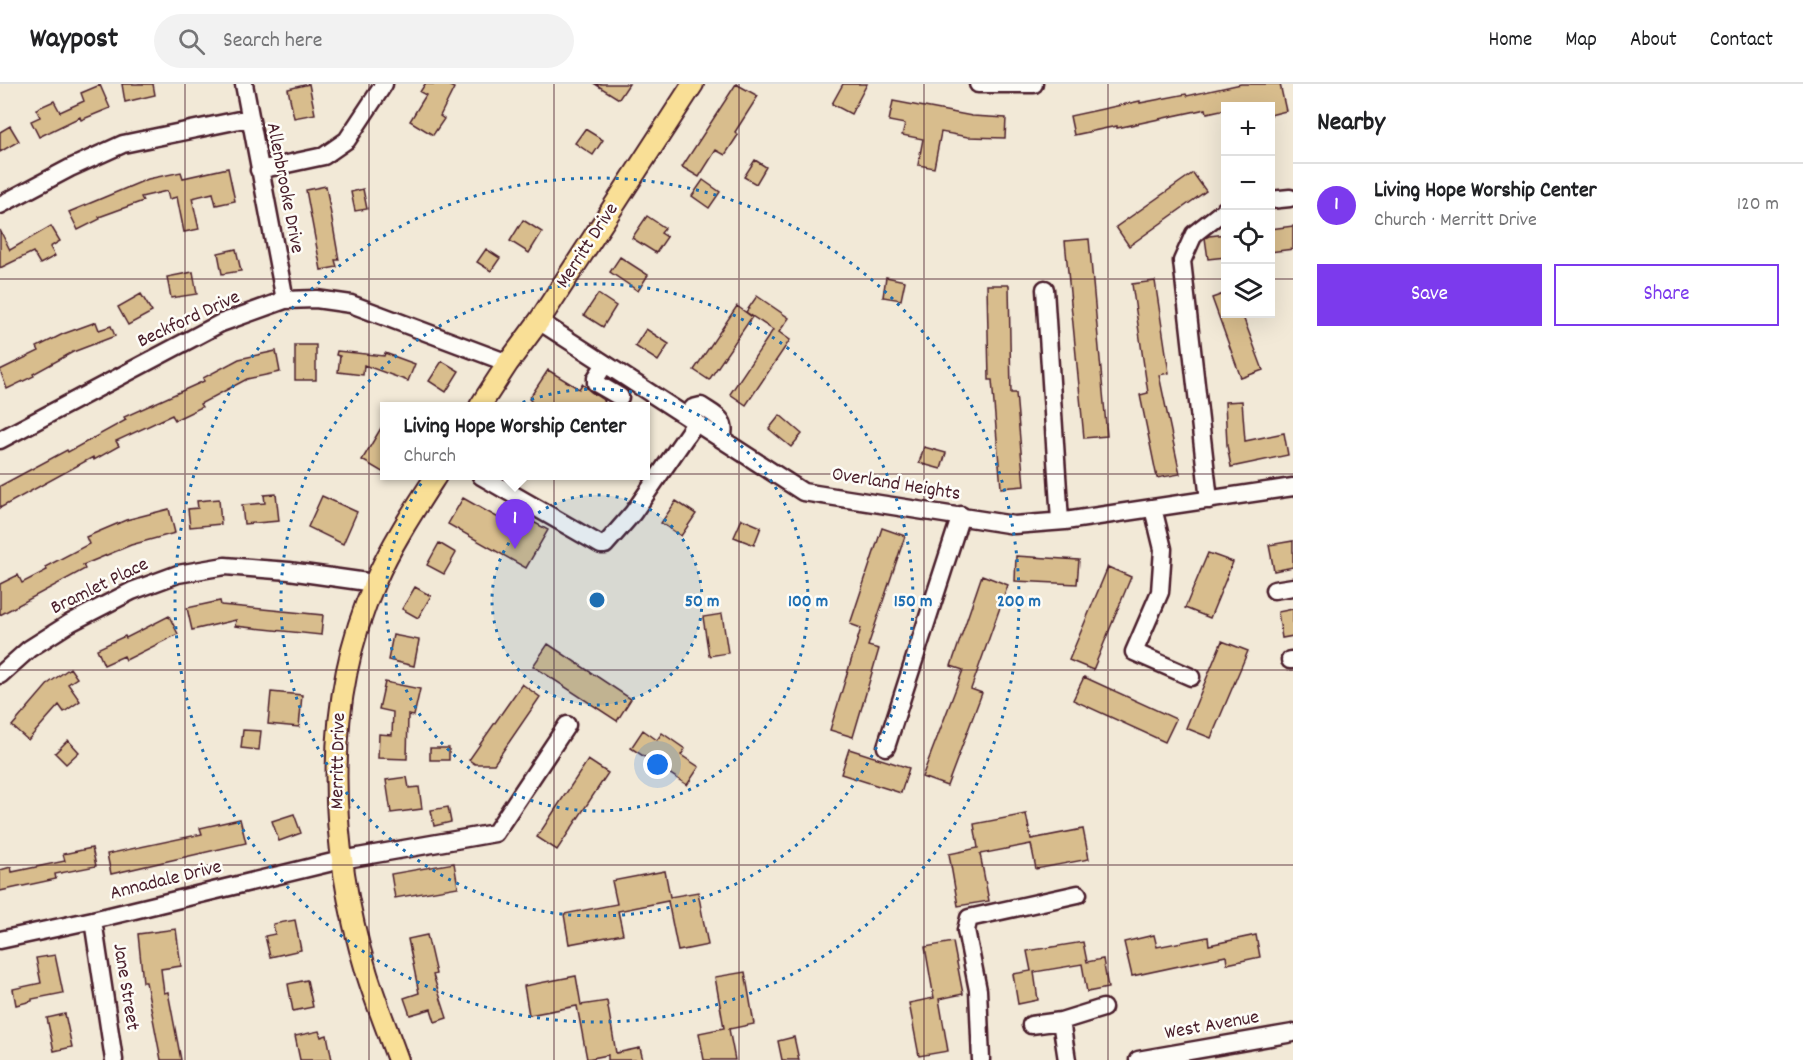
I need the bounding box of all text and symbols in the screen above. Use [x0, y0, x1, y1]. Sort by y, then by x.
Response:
search box [154, 14, 574, 68]
text: Waypost [30, 21, 118, 61]
icon: search [175, 25, 208, 58]
text: Search here [223, 26, 322, 57]
text: Home [1488, 26, 1532, 56]
text: Map [1565, 26, 1597, 56]
text: About [1630, 26, 1677, 56]
text: Contact [1710, 26, 1773, 56]
map controls [1221, 102, 1275, 318]
button: + [1221, 102, 1275, 156]
text: Nearby [1317, 105, 1385, 142]
street label: Allenbrooke Drive [258, 120, 310, 256]
button: − [1221, 156, 1275, 210]
text: Living Hope Worship Center [1374, 176, 1597, 207]
text: 1 [1334, 191, 1339, 219]
text: 120 m [1737, 191, 1779, 219]
street label: Merritt Drive [550, 198, 626, 294]
text: Church · Merritt Drive [1374, 207, 1537, 235]
button: locate [1221, 210, 1275, 264]
button: layers [1221, 264, 1275, 318]
button: Save [1317, 264, 1542, 326]
button: Share [1554, 264, 1779, 326]
street label: Beckford Drive [133, 284, 245, 356]
popup [380, 402, 650, 480]
text: Living Hope Worship Center [404, 412, 626, 443]
text: Church [404, 443, 456, 471]
street label: Overland Heights [830, 461, 962, 509]
pin: 1 [496, 500, 534, 549]
street label: Bramlet Place [46, 551, 154, 623]
centre of rings [587, 590, 607, 610]
text: 50 m [685, 590, 719, 615]
text: 100 m [788, 590, 828, 615]
text: 150 m [894, 590, 932, 615]
text: 200 m [997, 590, 1041, 615]
street label: Merritt Drive [324, 712, 354, 810]
your location [643, 750, 672, 779]
street label: Annadale Drive [107, 854, 225, 908]
street label: Jane Street [104, 941, 146, 1033]
street label: West Avenue [1163, 1004, 1262, 1048]

